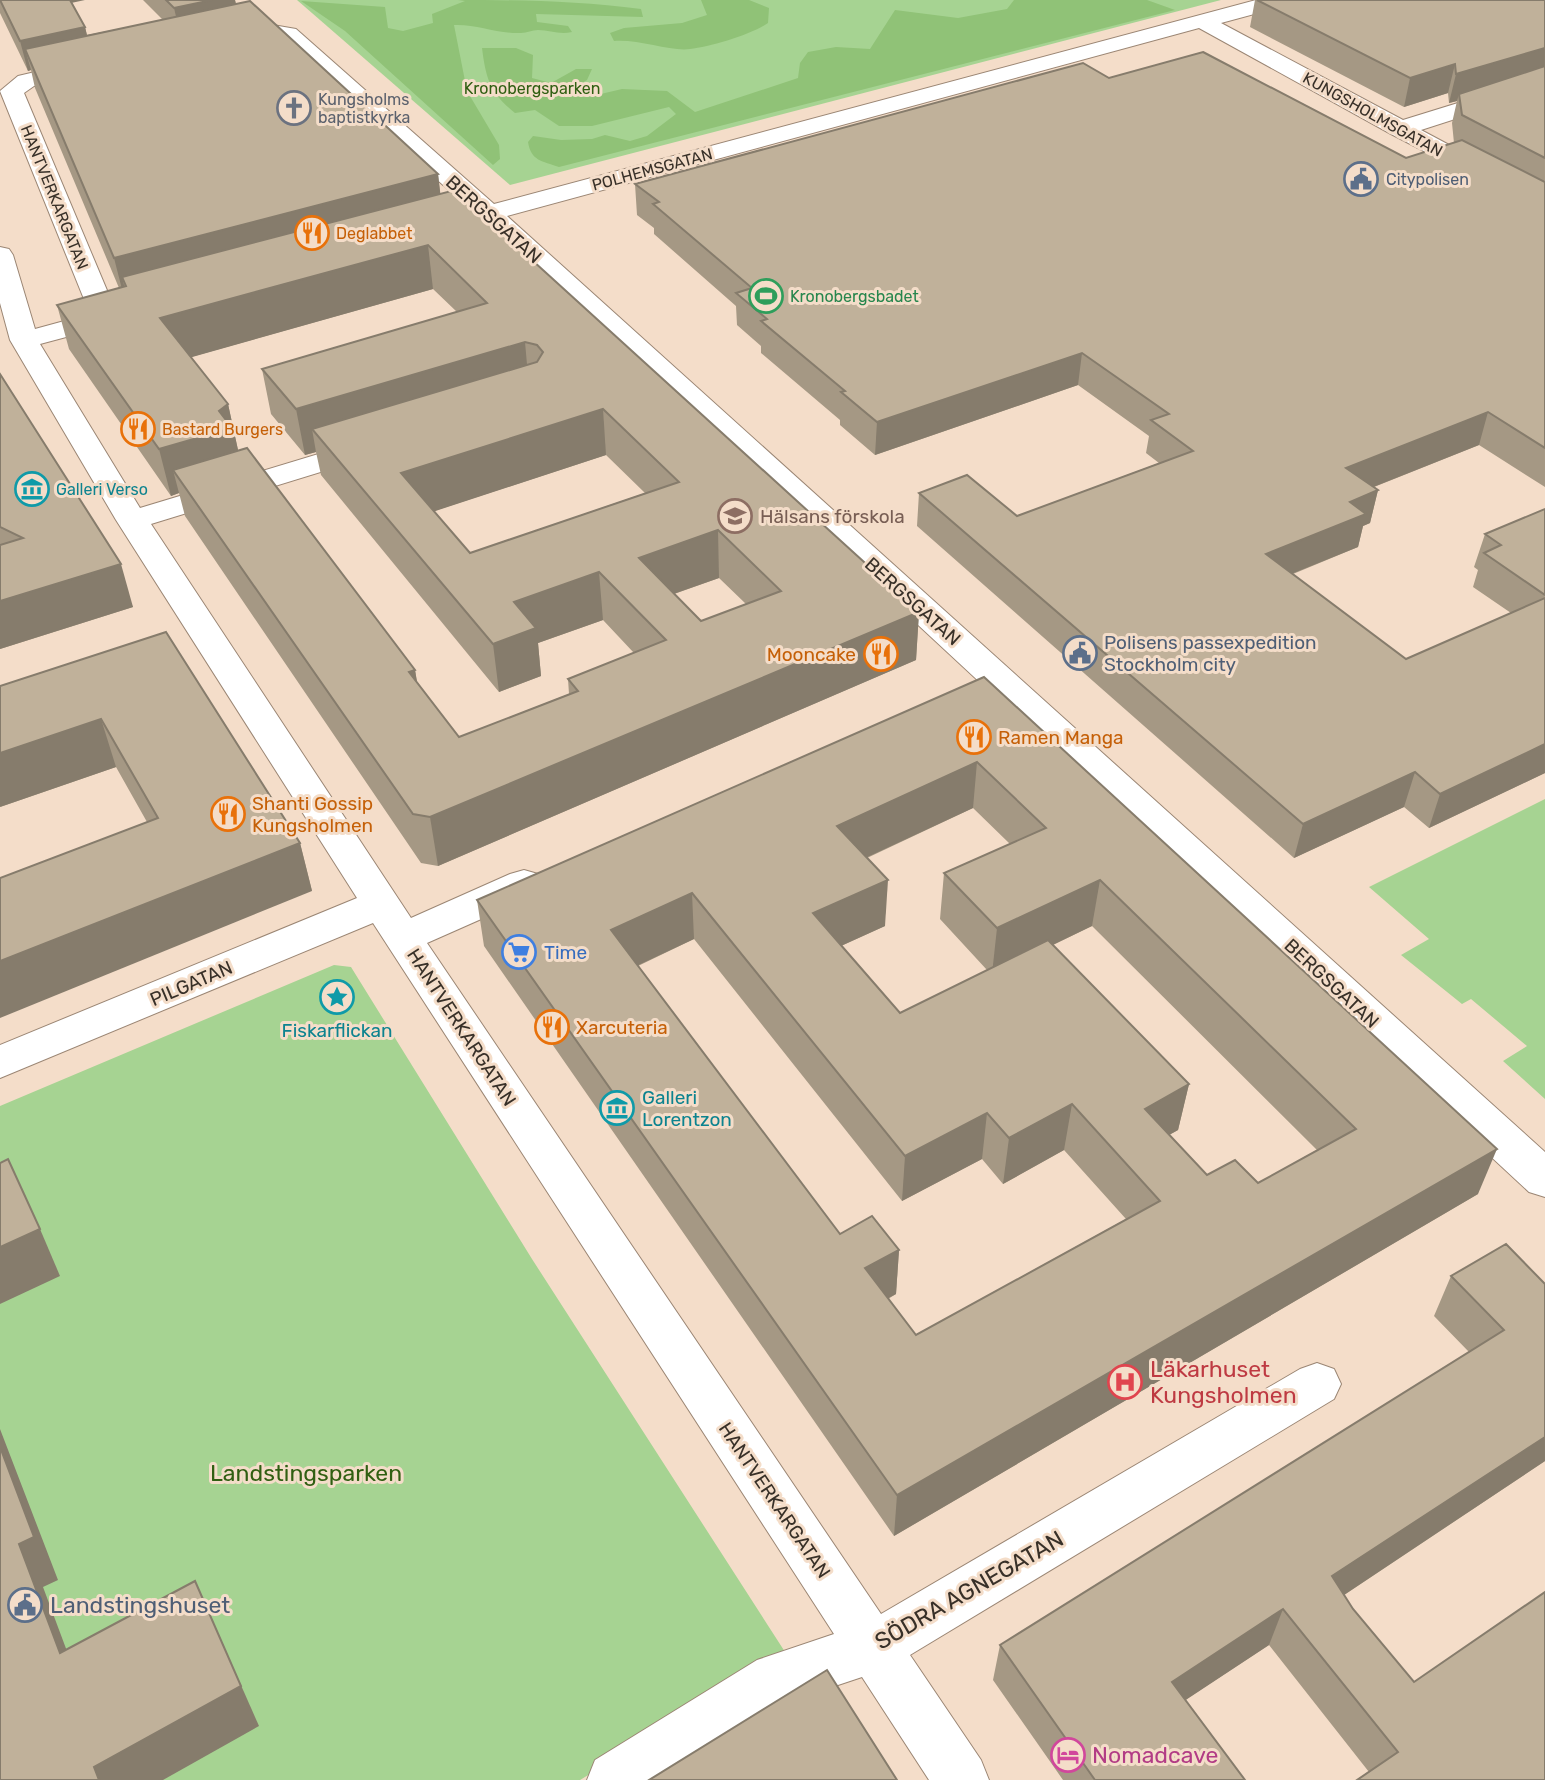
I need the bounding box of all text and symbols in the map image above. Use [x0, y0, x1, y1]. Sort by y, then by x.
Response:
street label: KUNGSHOLMSGATAN [1300, 68, 1446, 161]
park label: Kronobergsparken [464, 79, 600, 98]
church icon: Kungsholms baptistkyrka [275, 89, 313, 127]
place label: Kungsholms baptistkyrka [318, 90, 410, 127]
street label: HANTVERKARGATAN [17, 122, 92, 272]
street label: POLHEMSGATAN [590, 144, 714, 195]
public building icon: Citypolisen [1342, 160, 1380, 198]
street label: BERGSGATAN [441, 170, 546, 268]
place label: Citypolisen [1386, 170, 1469, 189]
restaurant icon: Deglabbet [293, 214, 331, 252]
place label: Deglabbet [336, 224, 412, 243]
sports icon: Kronobergsbadet [747, 277, 785, 315]
place label: Kronobergsbadet [790, 287, 919, 306]
restaurant icon: Bastard Burgers [119, 410, 157, 448]
place label: Bastard Burgers [162, 420, 283, 439]
museum icon: Galleri Verso [13, 470, 51, 508]
place label: Galleri Verso [56, 480, 148, 499]
school or university icon: Hälsans förskola [716, 497, 754, 535]
place label: Hälsans förskola [760, 505, 905, 528]
street label: BERGSGATAN [860, 552, 965, 650]
place label: Polisens passexpedition Stockholm city [1104, 631, 1317, 676]
public building icon: Polisens passexpedition Stockholm city [1061, 634, 1099, 672]
restaurant icon: Mooncake [862, 635, 900, 673]
place label: Mooncake [767, 643, 856, 666]
restaurant icon: Ramen Manga [955, 718, 993, 756]
place label: Ramen Manga [998, 726, 1124, 749]
place label: Shanti Gossip Kungsholmen [252, 792, 373, 837]
restaurant icon: Shanti Gossip Kungsholmen [209, 795, 247, 833]
supermarket icon: Time [500, 933, 538, 971]
street label: BERGSGATAN [1280, 934, 1384, 1033]
place label: Time [544, 941, 587, 964]
street label: HANTVERKARGATAN [402, 944, 521, 1110]
street label: PILGATAN [146, 956, 236, 1011]
place icon: Fiskarflickan [318, 978, 356, 1016]
restaurant icon: Xarcuteria [533, 1008, 571, 1046]
place label: Xarcuteria [576, 1016, 668, 1039]
place label: Fiskarflickan [282, 1019, 392, 1042]
place label: Galleri Lorentzon [642, 1086, 732, 1131]
museum icon: Galleri Lorentzon [598, 1089, 636, 1127]
place label: Läkarhuset Kungsholmen [1150, 1355, 1297, 1409]
hospital icon: Läkarhuset Kungsholmen [1106, 1363, 1144, 1401]
street label: HANTVERKARGATAN [714, 1418, 835, 1583]
park label: Landstingsparken [210, 1459, 402, 1487]
street label: SÖDRA AGNEGATAN [870, 1525, 1068, 1655]
public building icon: Landstingshuset [6, 1586, 44, 1624]
place label: Landstingshuset [50, 1591, 230, 1619]
hotel icon: Nomadcave [1049, 1736, 1087, 1774]
place label: Nomadcave [1092, 1741, 1218, 1769]

